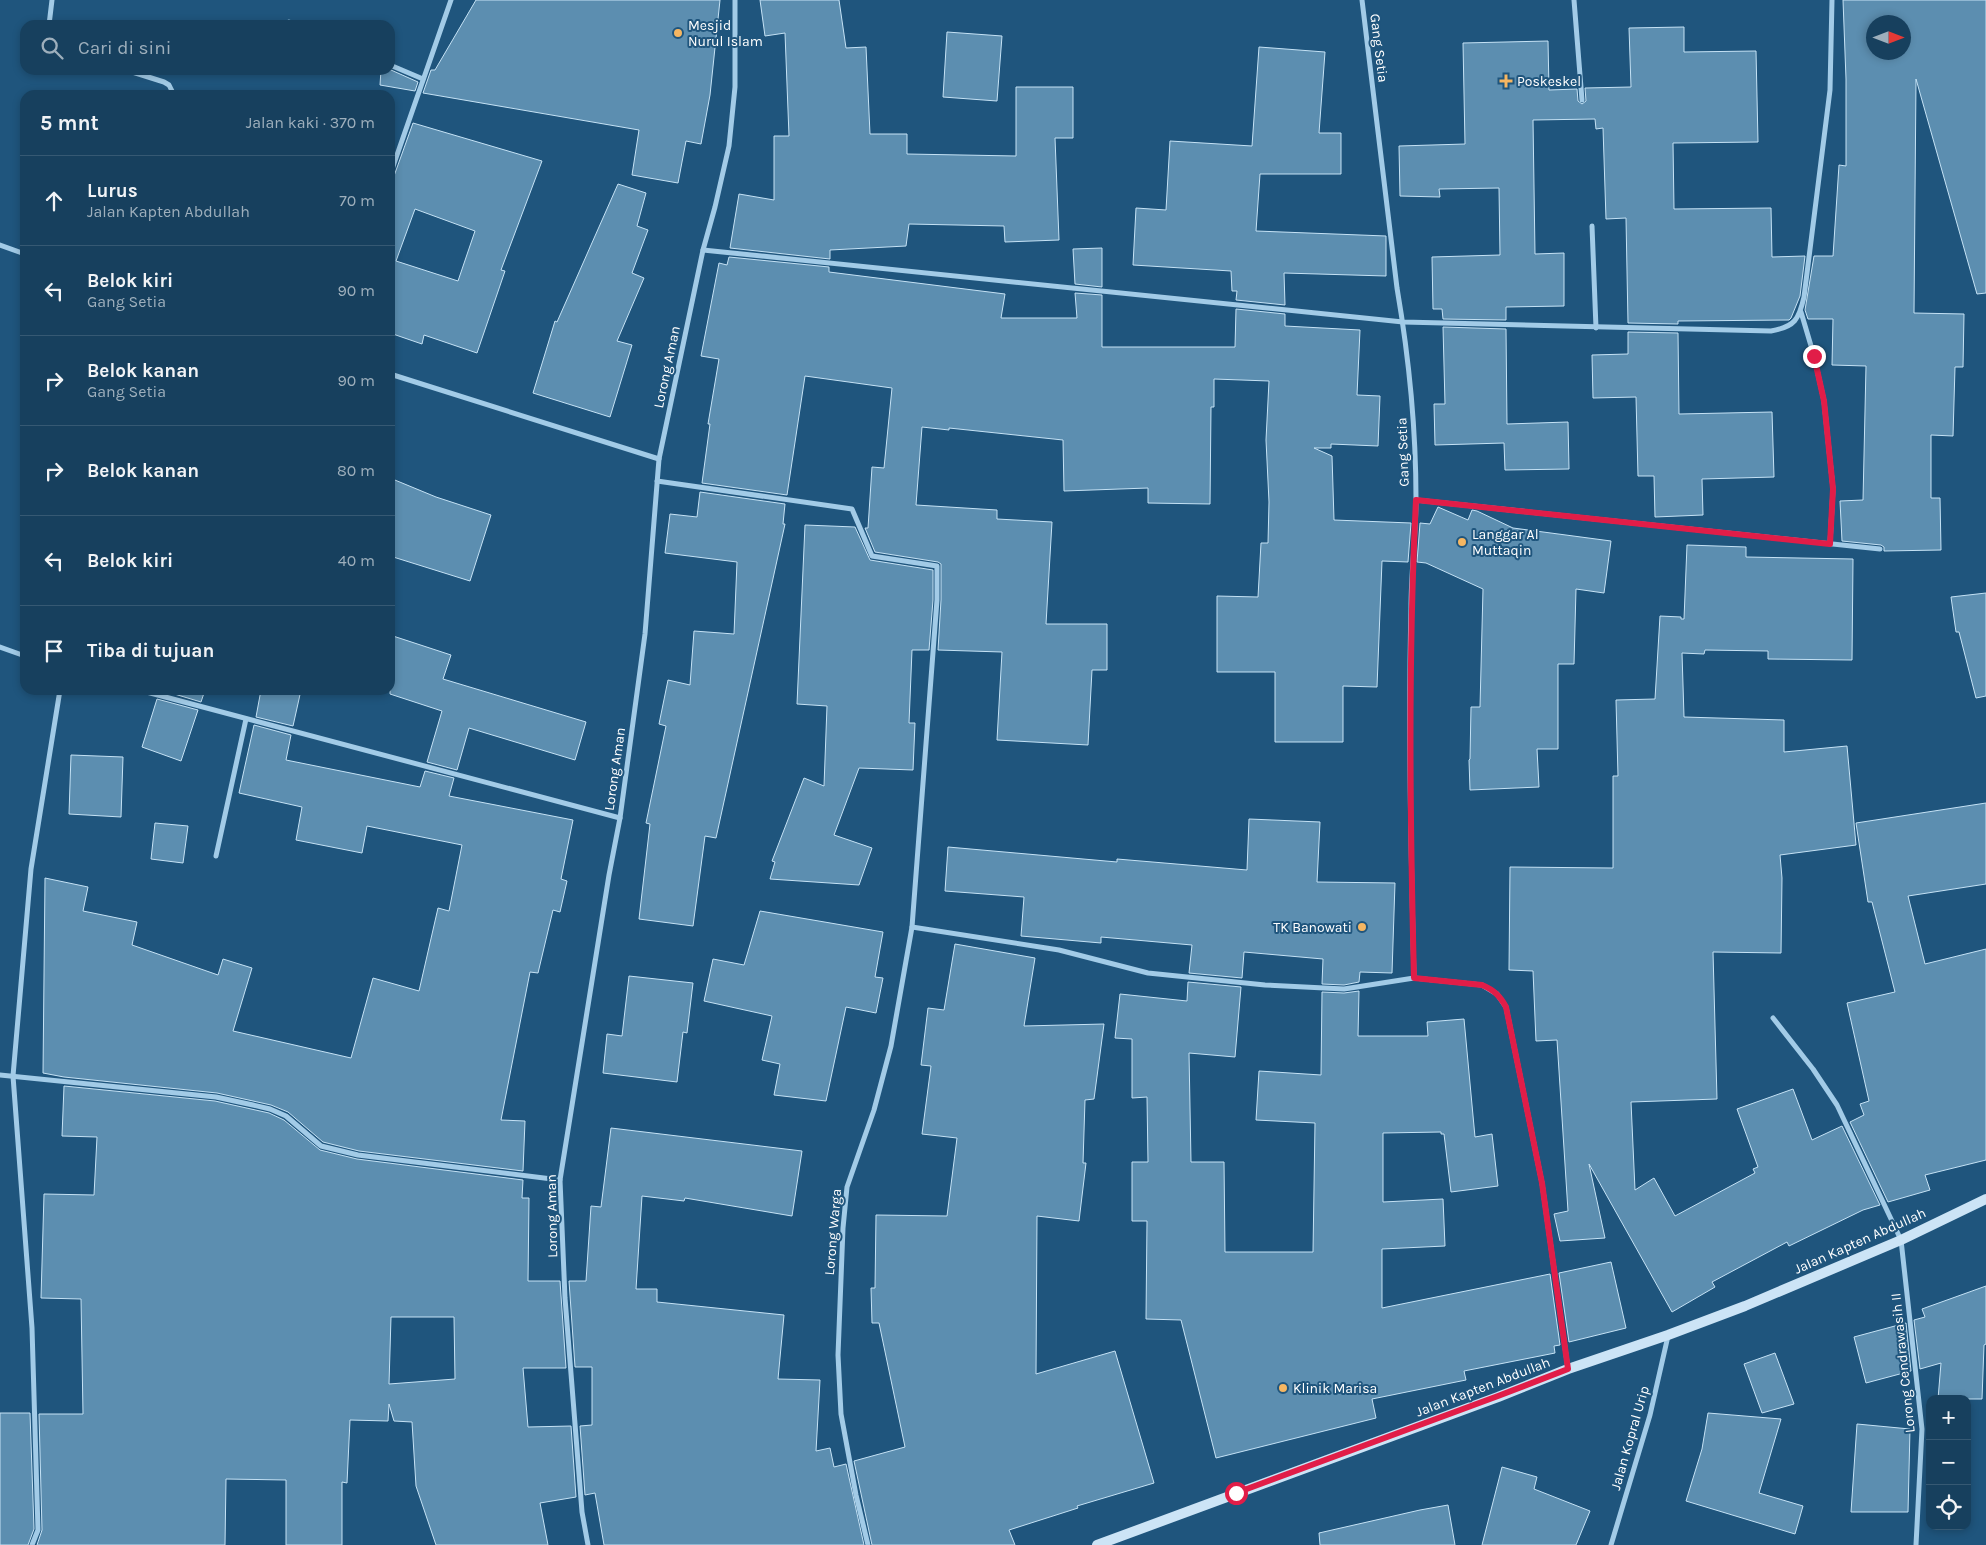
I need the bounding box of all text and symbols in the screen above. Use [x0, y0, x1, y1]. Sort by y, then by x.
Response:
street label: Gang Setia [1366, 13, 1392, 83]
north arrow [1866, 15, 1911, 60]
place label: Mesjid Nurul Islam [688, 17, 763, 50]
search box [20, 20, 395, 75]
marker: Mesjid Nurul Islam [672, 27, 684, 39]
icon: search [38, 34, 66, 62]
text: Cari di sini [78, 37, 171, 59]
place label: Poskeskel [1517, 73, 1581, 90]
marker: Poskeskel [1499, 74, 1513, 88]
text: 5 mnt [40, 111, 99, 135]
text: Jalan kaki · 370 m [246, 113, 375, 132]
text: Lurus [87, 180, 138, 202]
icon: ahead [40, 187, 68, 215]
text: 70 m [339, 191, 375, 210]
text: Jalan Kapten Abdullah [87, 202, 250, 221]
text: Belok kiri [87, 270, 173, 292]
icon: left [40, 277, 68, 305]
text: 90 m [337, 281, 375, 300]
text: Gang Setia [87, 292, 166, 311]
street label: Lorong Aman [650, 324, 684, 410]
route end [1803, 345, 1826, 368]
text: Belok kanan [87, 360, 199, 382]
icon: right [40, 367, 68, 395]
text: 90 m [337, 371, 375, 390]
text: Gang Setia [87, 382, 166, 401]
street label: Gang Setia [1393, 417, 1413, 487]
icon: right [40, 457, 68, 485]
text: Belok kanan [87, 460, 199, 482]
text: 80 m [337, 461, 375, 480]
place label: Langgar Al Muttaqin [1472, 526, 1539, 559]
marker: Langgar Al Muttaqin [1456, 536, 1468, 548]
icon: left [40, 547, 68, 575]
text: Belok kiri [87, 550, 173, 572]
text: 40 m [338, 551, 375, 570]
icon: arrive [40, 637, 68, 665]
text: Tiba di tujuan [87, 640, 214, 662]
street label: Lorong Aman [601, 726, 629, 812]
place label: TK Banowati [1273, 919, 1352, 936]
marker: TK Banowati [1356, 921, 1368, 933]
street label: Lorong Aman [543, 1174, 561, 1258]
street label: Lorong Warga [821, 1188, 845, 1276]
street label: Jalan Kapten Abdullah [1791, 1204, 1929, 1278]
street label: Lorong Cendrawasih II [1887, 1292, 1919, 1434]
street label: Jalan Kapten Abdullah [1413, 1354, 1553, 1420]
place label: Klinik Marisa [1293, 1380, 1377, 1397]
marker: Klinik Marisa [1277, 1382, 1289, 1394]
street label: Jalan Kopral Urip [1607, 1384, 1653, 1492]
map controls [1926, 1395, 1971, 1530]
button: + [1926, 1395, 1971, 1440]
button: − [1926, 1440, 1971, 1485]
route start [1225, 1482, 1248, 1505]
button: locate [1926, 1485, 1971, 1530]

